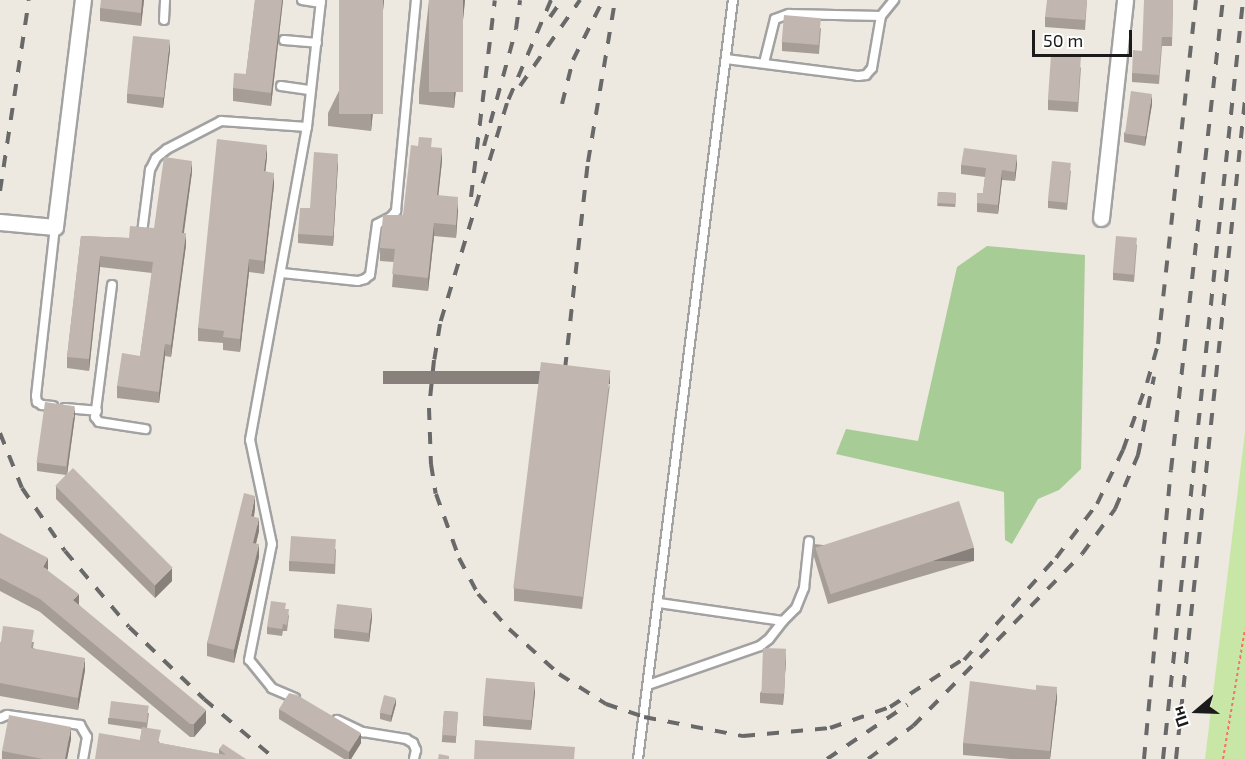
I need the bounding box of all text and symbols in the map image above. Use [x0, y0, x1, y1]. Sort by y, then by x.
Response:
scale bar [1035, 18, 1136, 56]
text: 50 m [1043, 29, 1083, 51]
north arrow [1167, 681, 1227, 741]
text: Пн [1167, 704, 1192, 730]

